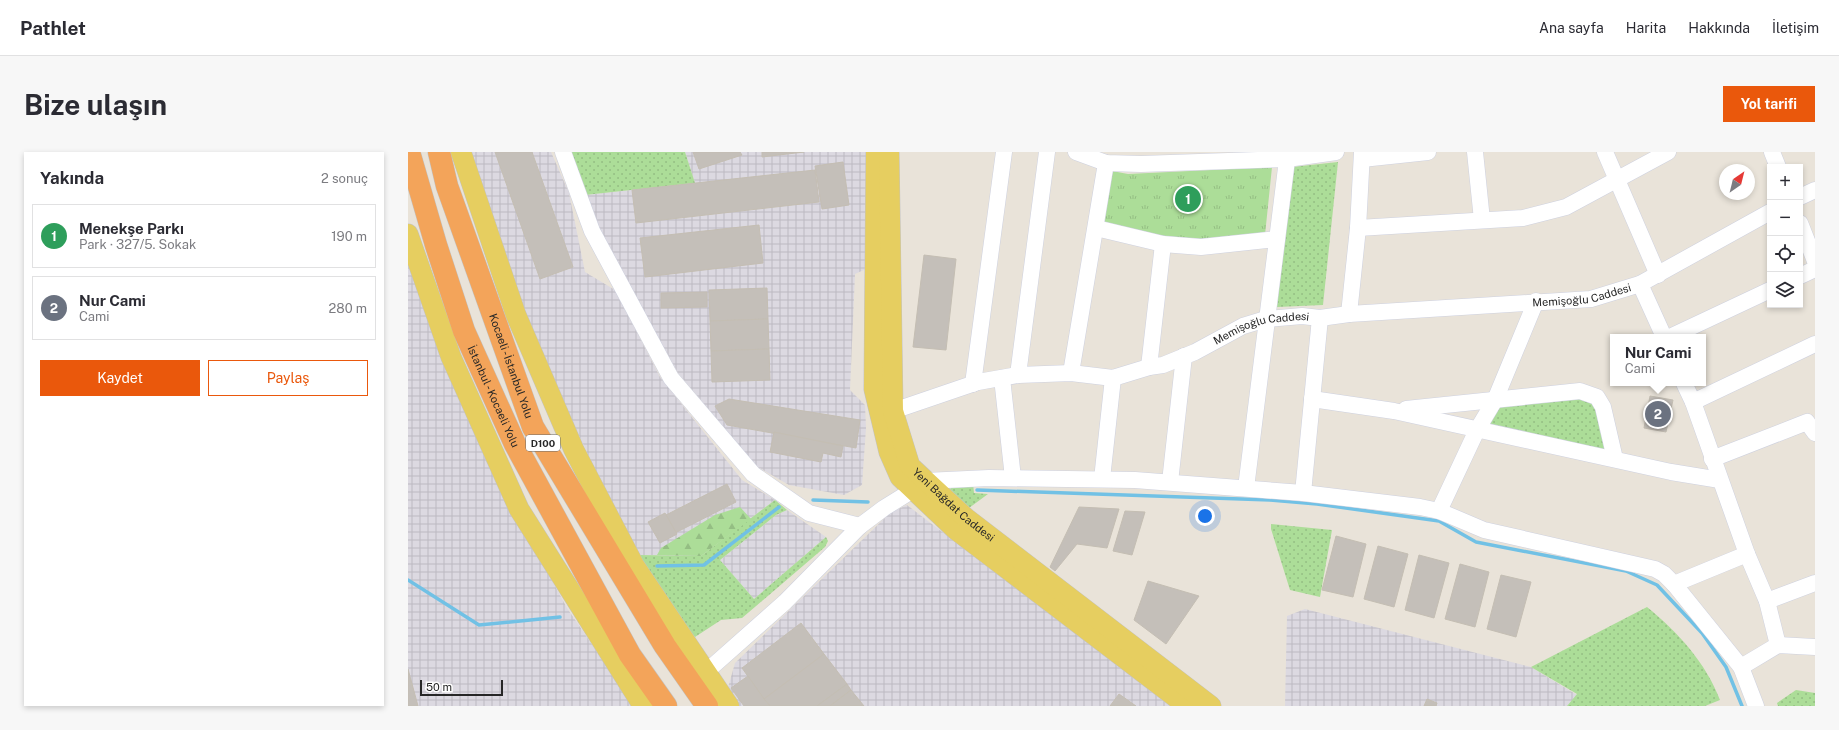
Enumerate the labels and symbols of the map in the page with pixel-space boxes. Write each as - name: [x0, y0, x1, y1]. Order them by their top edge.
- north arrow: [1719, 164, 1755, 200]
- pin: 1: [1175, 184, 1201, 214]
- street label: Memişoğlu Caddesi: [1532, 281, 1632, 309]
- street label: Memişoğlu Caddesi: [1211, 310, 1310, 347]
- street label: Kocaeli - İstanbul Yolu: [487, 312, 535, 420]
- street label: İstanbul - Kocaeli Yolu: [465, 343, 522, 449]
- pin: 2: [1645, 399, 1671, 429]
- road number: D100: [526, 435, 560, 451]
- street label: Yeni Bağdat Caddesi: [910, 466, 997, 544]
- your location: [1195, 506, 1215, 526]
- scale bar: [420, 678, 503, 697]

